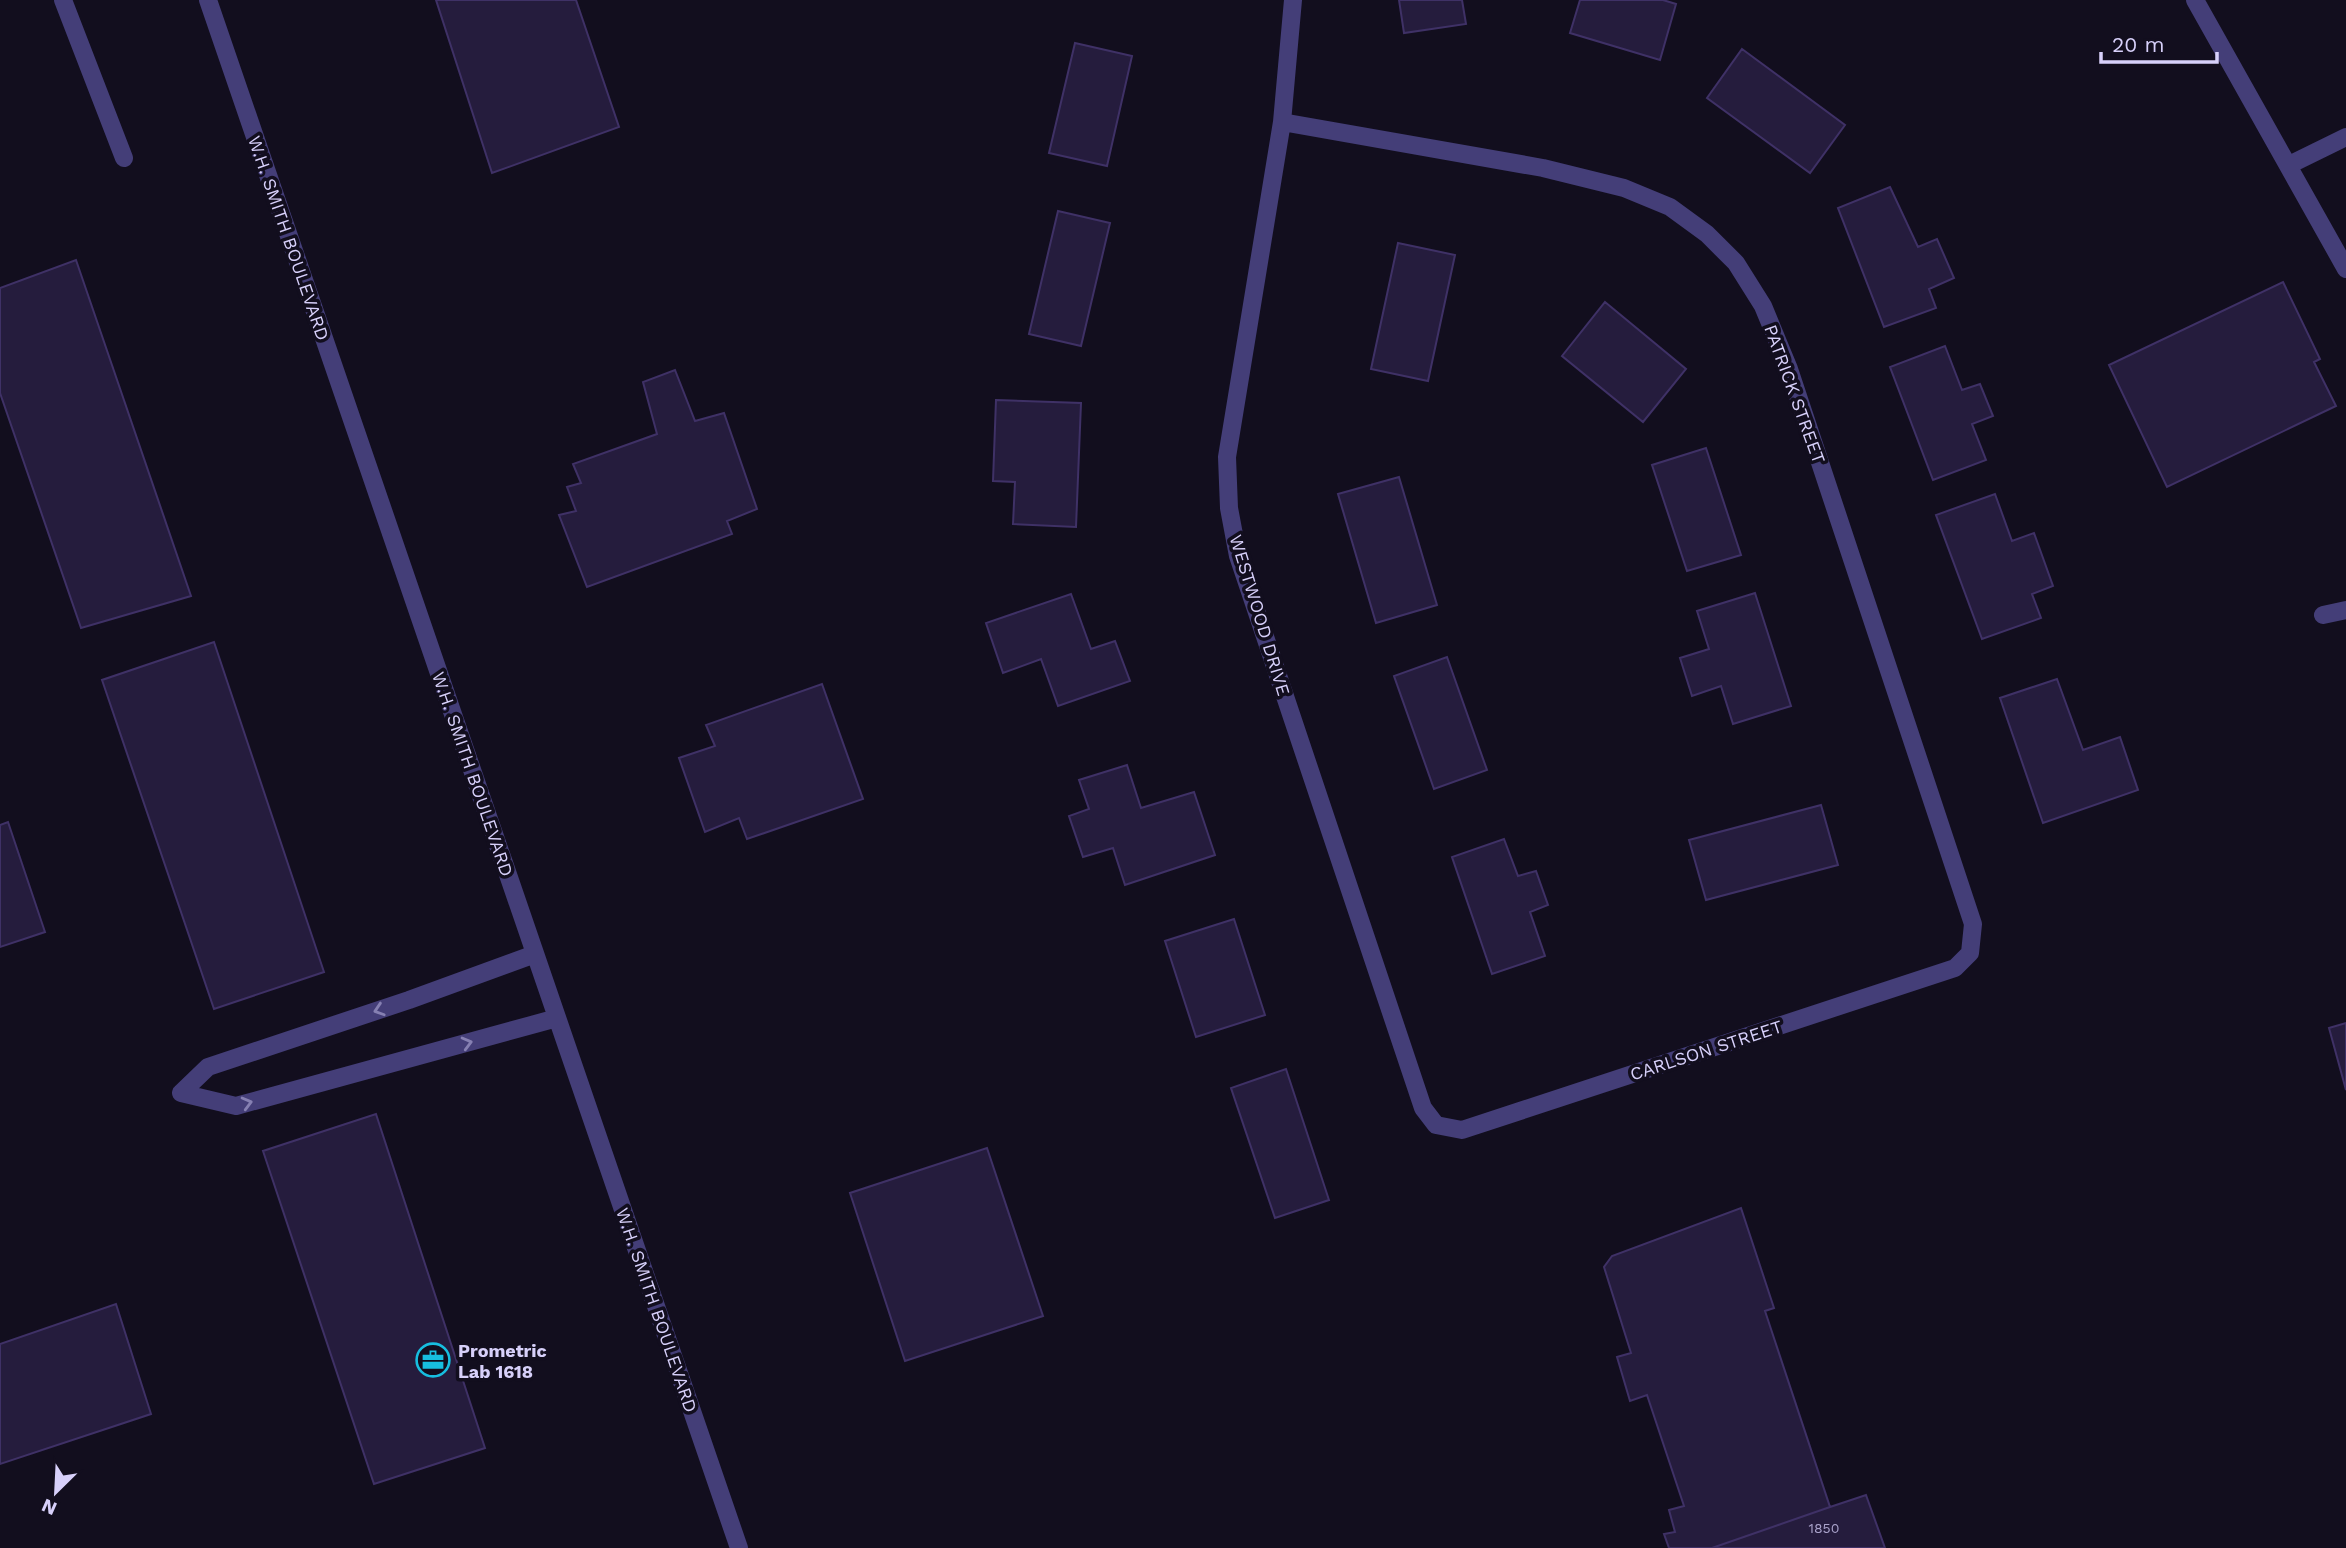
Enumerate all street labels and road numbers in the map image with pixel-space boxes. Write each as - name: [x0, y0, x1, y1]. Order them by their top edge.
- street label: W.H. SMITH BOULEVARD: [244, 133, 334, 343]
- street label: PATRICK STREET: [1760, 322, 1830, 466]
- street label: WESTWOOD DRIVE: [1226, 532, 1294, 698]
- street label: W.H. SMITH BOULEVARD: [428, 669, 518, 879]
- street label: CARLSON STREET: [1627, 1015, 1785, 1085]
- street label: W.H. SMITH BOULEVARD: [612, 1205, 702, 1415]

